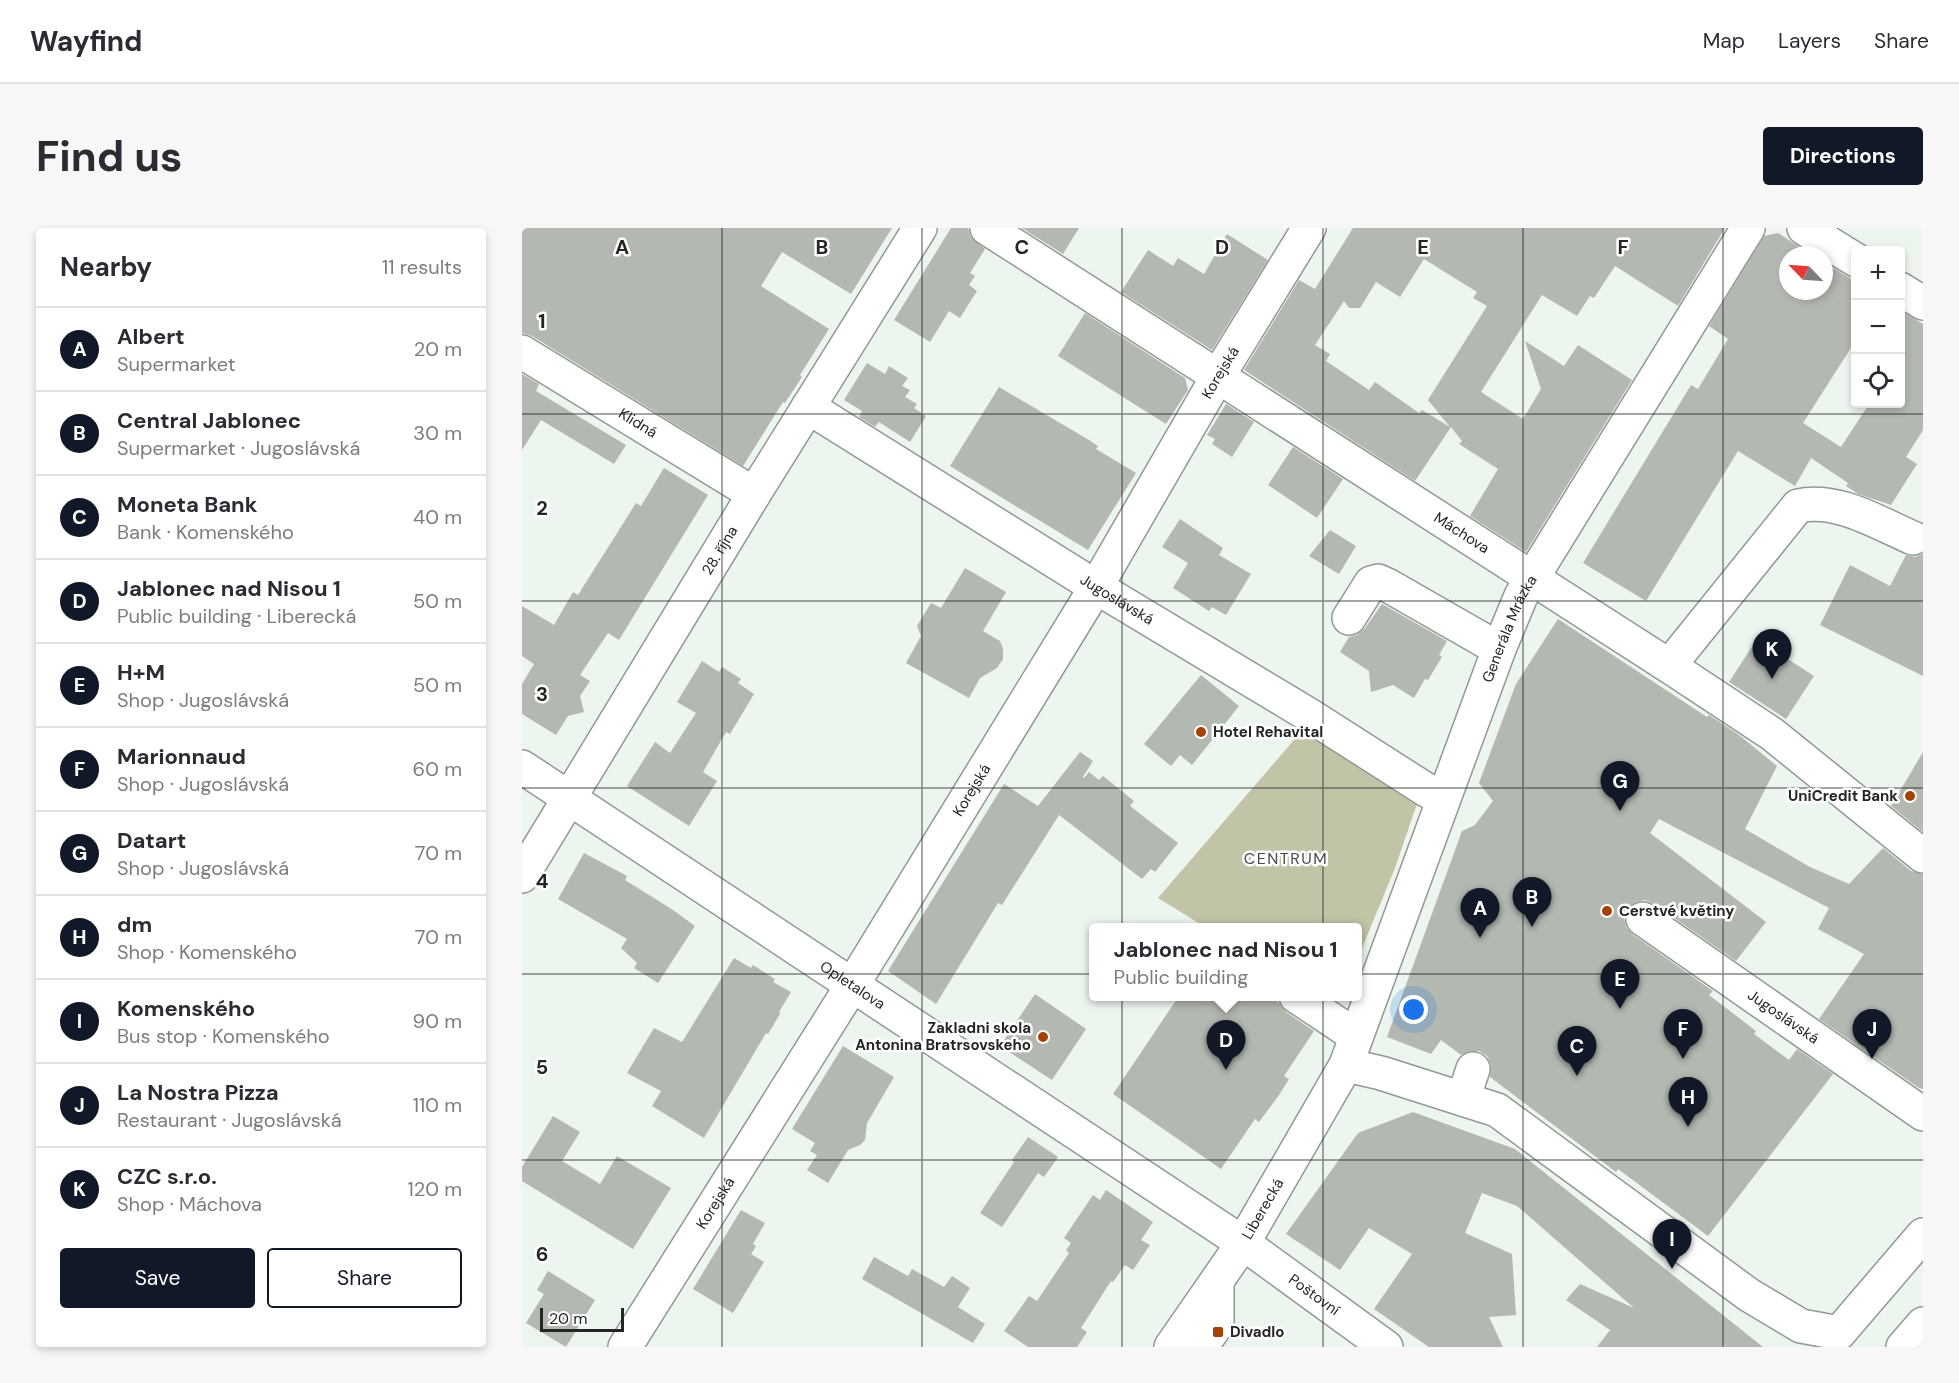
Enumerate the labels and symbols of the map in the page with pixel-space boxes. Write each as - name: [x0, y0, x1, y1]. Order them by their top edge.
- text: A: [615, 234, 629, 260]
- text: B: [816, 234, 828, 260]
- text: C: [1015, 234, 1029, 260]
- text: D: [1215, 234, 1229, 260]
- text: E: [1417, 234, 1429, 260]
- text: F: [1617, 234, 1629, 260]
- north arrow: [1779, 246, 1833, 300]
- text: 1: [538, 308, 546, 334]
- street label: Korejská: [1197, 343, 1244, 402]
- street label: Klidná: [615, 404, 661, 442]
- text: 2: [536, 495, 548, 521]
- street label: Máchova: [1430, 508, 1493, 558]
- street label: 28. října: [697, 522, 742, 579]
- street label: Jugoslávská: [1076, 570, 1157, 629]
- street label: Generála Mrázka: [1478, 571, 1542, 685]
- pin: K: [1752, 630, 1792, 679]
- text: 3: [536, 681, 548, 707]
- place label: Hotel Rehavital: [1213, 722, 1323, 742]
- marker: Hotel Rehavital: [1194, 725, 1208, 739]
- street label: Korejská: [948, 760, 995, 820]
- pin: G: [1600, 762, 1640, 811]
- place label: UniCredit Bank: [1788, 786, 1898, 806]
- marker: UniCredit Bank: [1903, 789, 1917, 803]
- district label: CENTRUM: [1244, 848, 1328, 869]
- text: 4: [536, 868, 549, 894]
- pin: B: [1512, 878, 1552, 927]
- pin: A: [1460, 888, 1500, 938]
- place label: Сerstvé květiny: [1619, 901, 1734, 921]
- marker: Сerstvé květiny: [1600, 904, 1614, 918]
- street label: Opletalova: [816, 956, 889, 1014]
- pin: E: [1600, 960, 1640, 1009]
- street label: Jugoslávská: [1744, 985, 1823, 1049]
- your location: [1399, 995, 1428, 1024]
- pin: F: [1664, 1010, 1702, 1059]
- pin: J: [1852, 1010, 1892, 1059]
- place label: Zakladni skola Antonina Bratrsovskeho: [855, 1018, 1031, 1055]
- pin: D: [1206, 1020, 1246, 1070]
- pin: C: [1558, 1026, 1596, 1076]
- marker: Zakladni skola Antonina Bratrsovskeho: [1036, 1030, 1050, 1044]
- text: 5: [536, 1054, 548, 1080]
- pin: H: [1668, 1078, 1708, 1127]
- street label: Korejská: [692, 1173, 739, 1233]
- street label: Liberecká: [1237, 1175, 1288, 1243]
- pin: I: [1652, 1220, 1692, 1269]
- text: 6: [536, 1241, 548, 1267]
- street label: Poštovní: [1285, 1270, 1344, 1320]
- scale bar: [540, 1305, 624, 1332]
- place label: Divadlo: [1230, 1322, 1285, 1342]
- marker: Divadlo: [1211, 1325, 1225, 1339]

